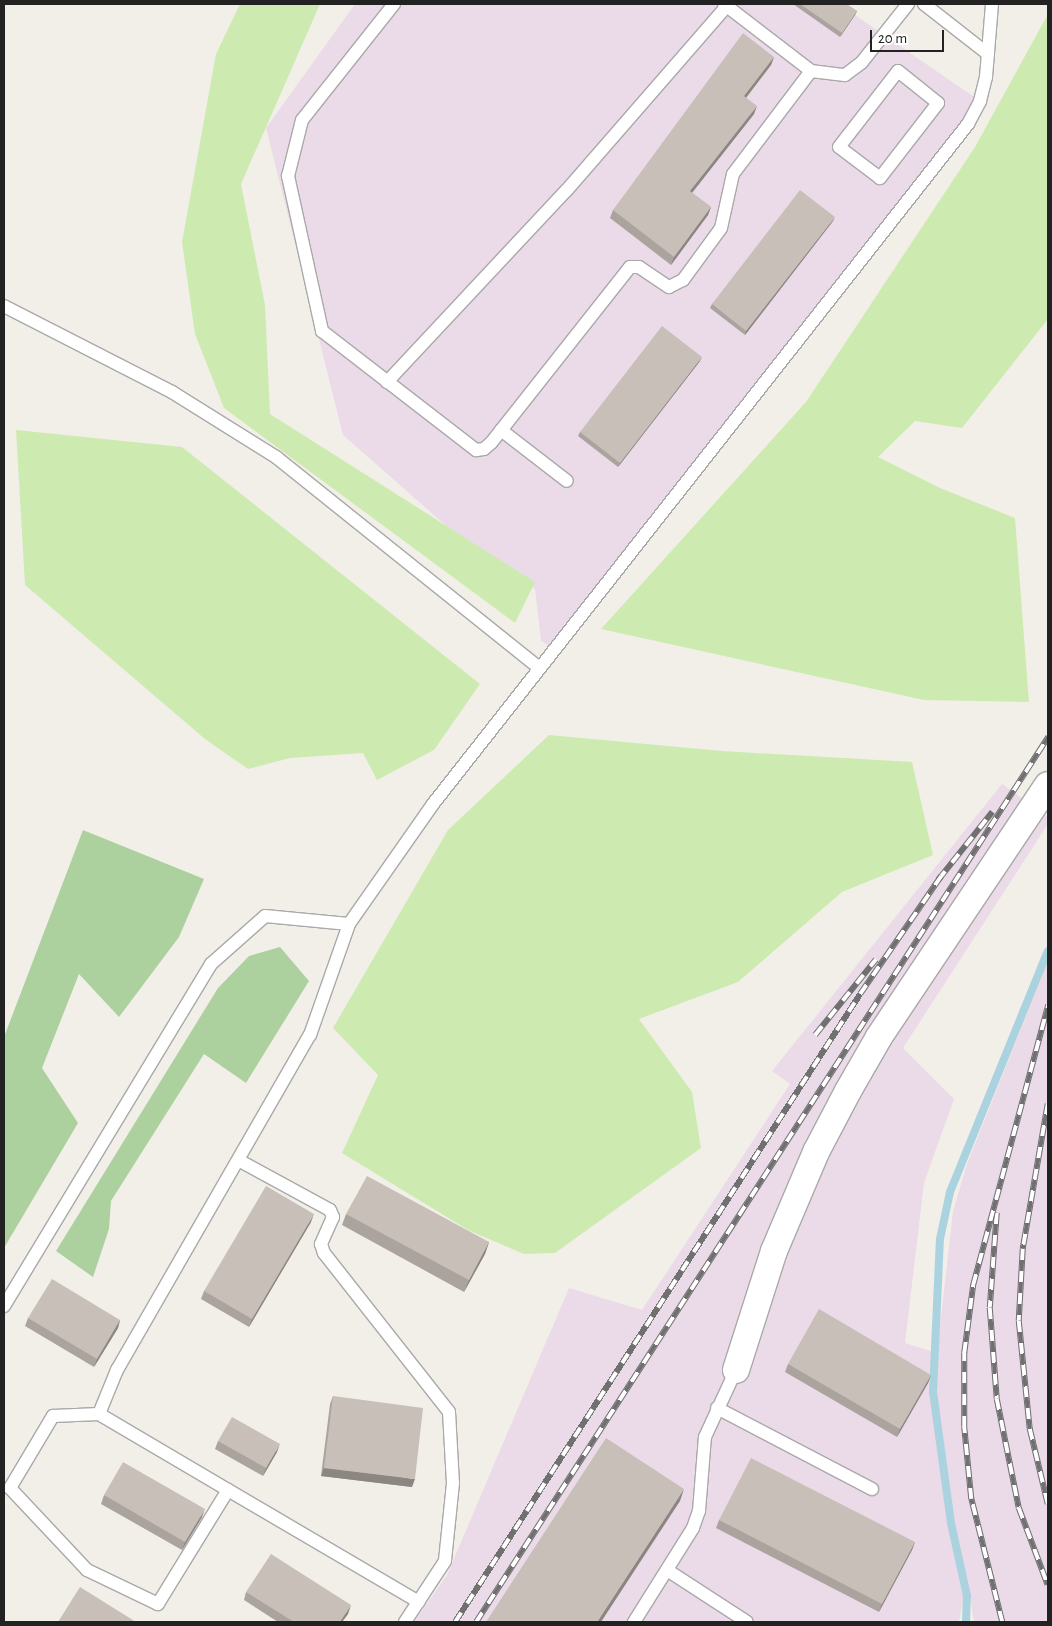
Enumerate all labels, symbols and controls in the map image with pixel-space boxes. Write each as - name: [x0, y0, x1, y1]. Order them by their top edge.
- scale bar: [872, 20, 946, 52]
- text: 20 m: [878, 31, 907, 46]

